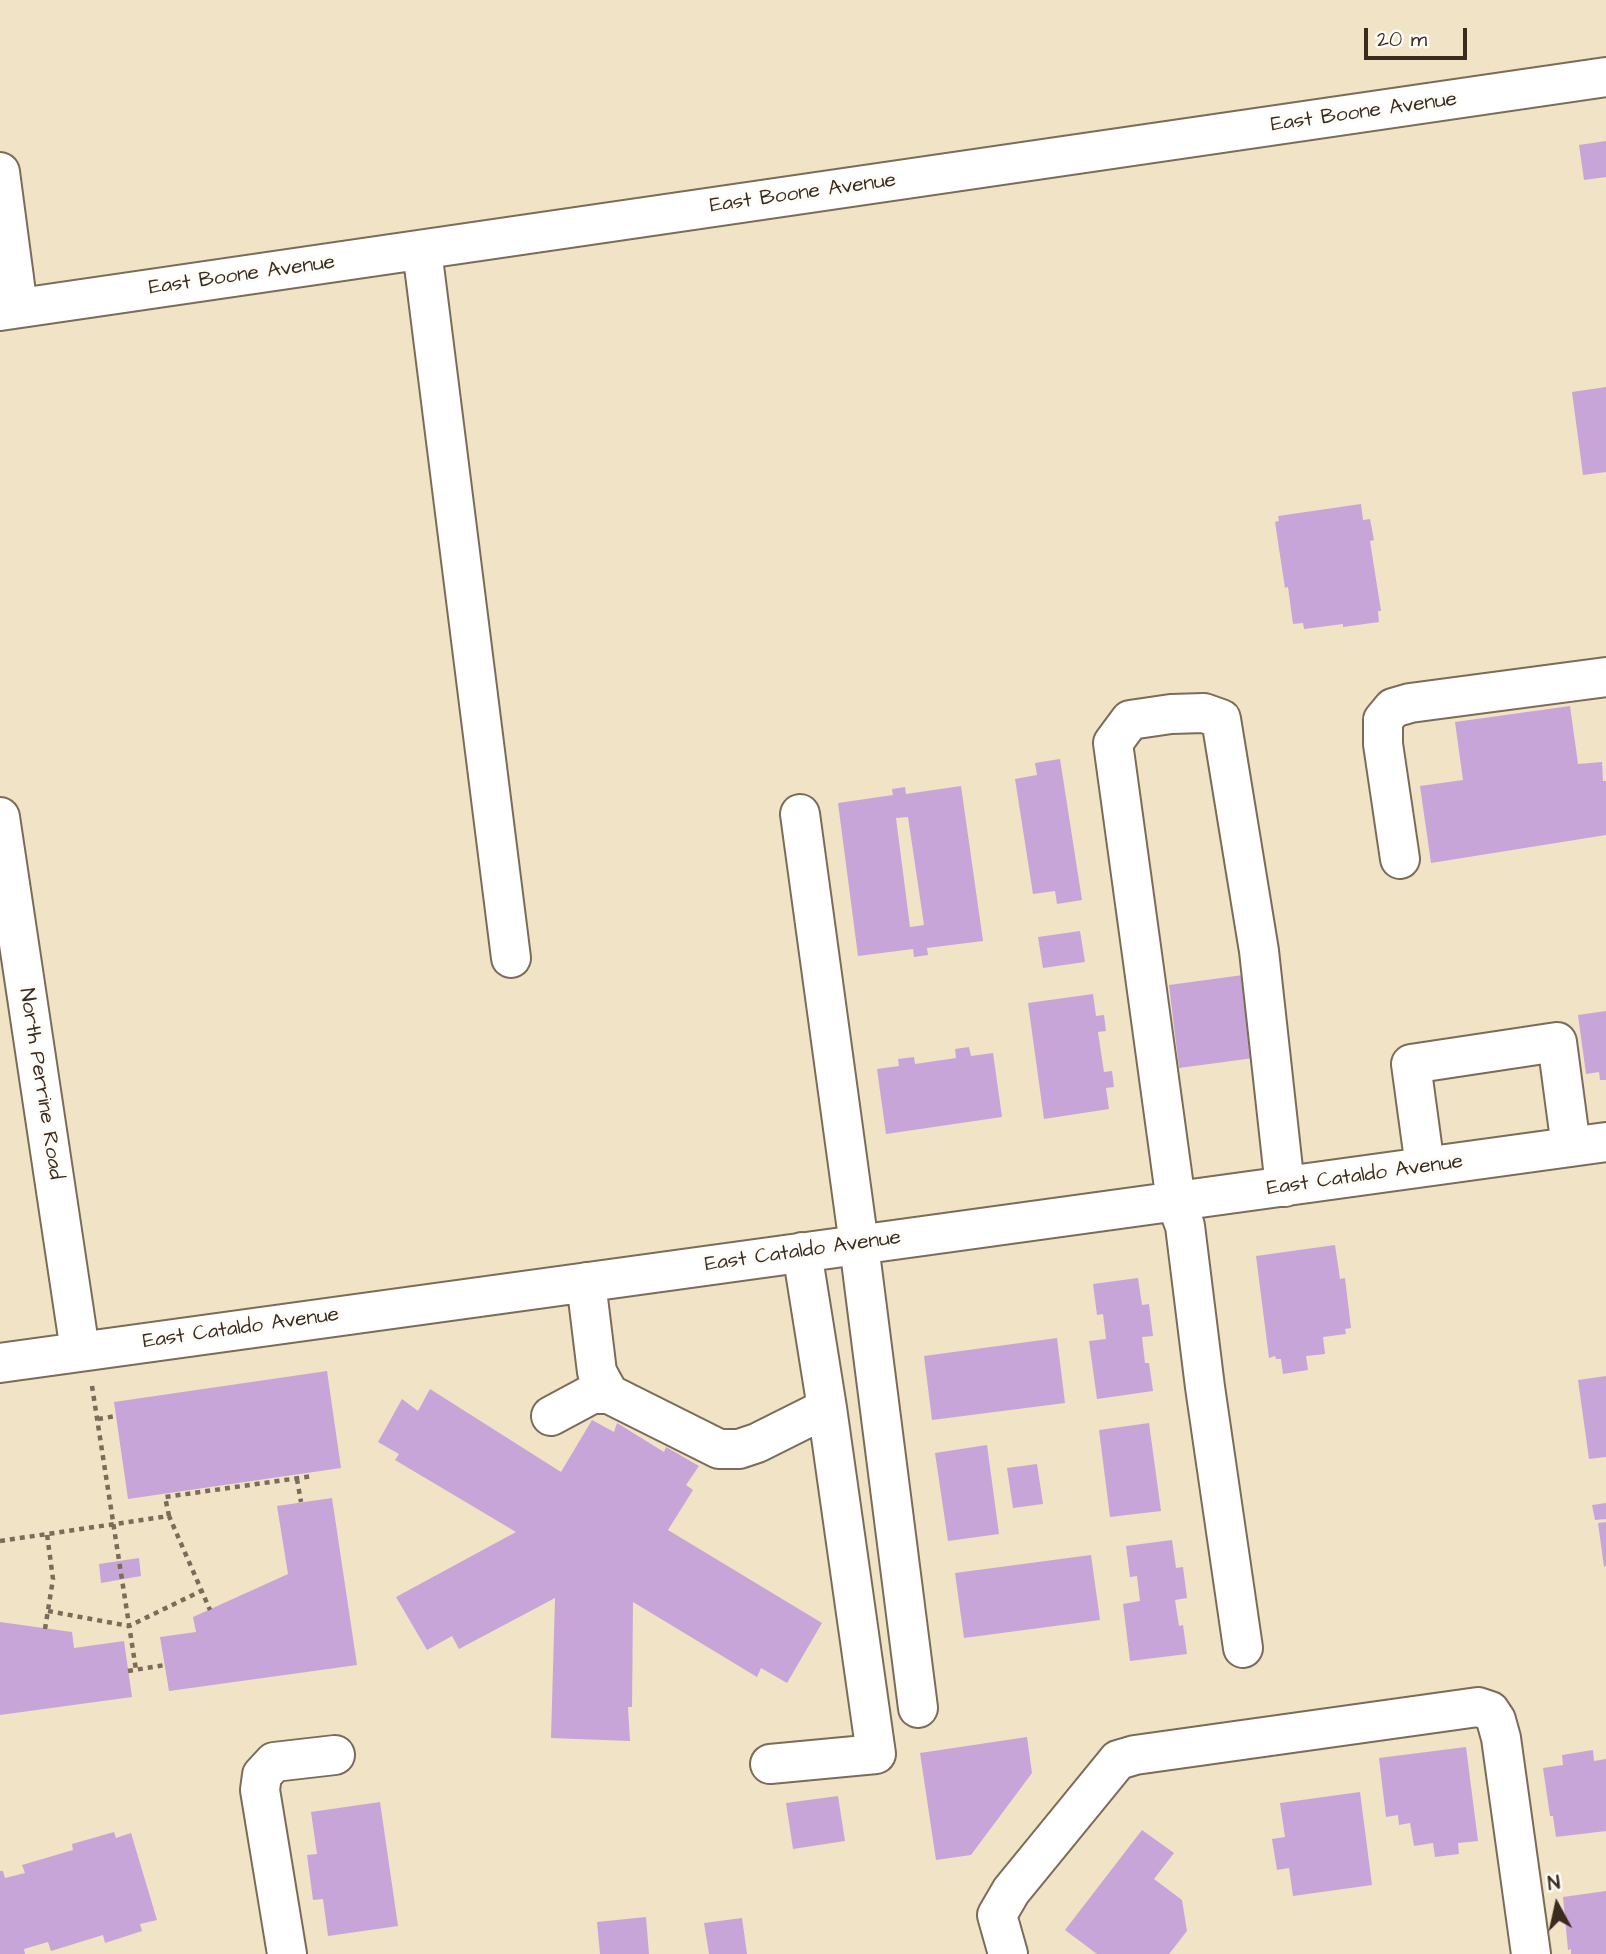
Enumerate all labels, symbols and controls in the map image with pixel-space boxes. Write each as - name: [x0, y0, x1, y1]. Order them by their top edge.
- scale bar: [1368, 14, 1471, 58]
- text: 20 m: [1377, 25, 1427, 54]
- street label: East Boone Avenue: [1269, 87, 1459, 139]
- street label: East Boone Avenue: [708, 168, 898, 220]
- street label: East Boone Avenue: [147, 250, 337, 302]
- street label: North Perrine Road: [12, 986, 68, 1182]
- street label: East Cataldo Avenue: [1265, 1150, 1465, 1202]
- street label: East Cataldo Avenue: [703, 1226, 903, 1278]
- street label: East Cataldo Avenue: [141, 1303, 341, 1355]
- north arrow: [1522, 1870, 1592, 1940]
- text: N: [1546, 1870, 1562, 1898]

